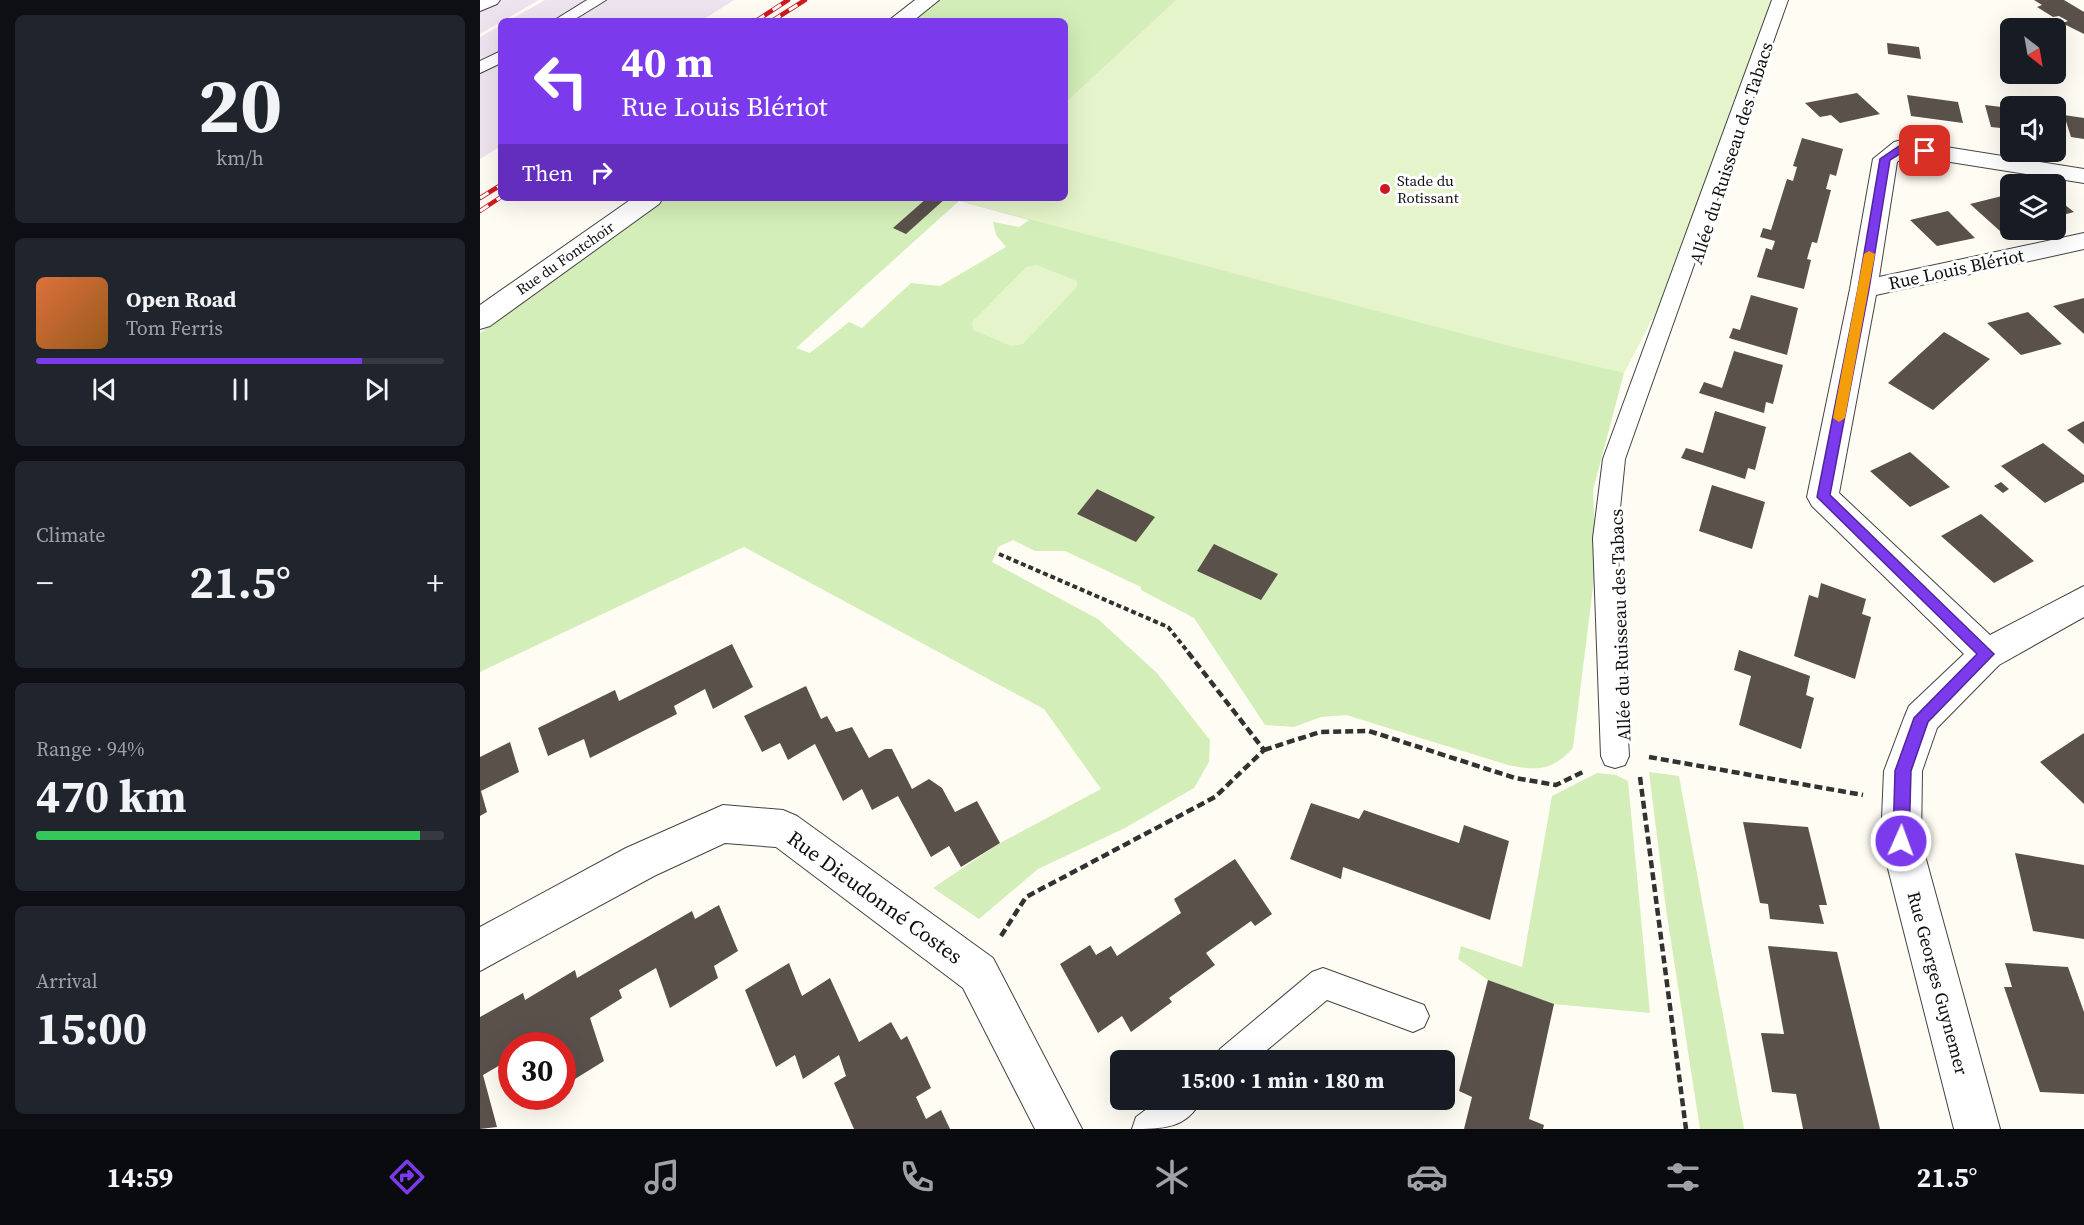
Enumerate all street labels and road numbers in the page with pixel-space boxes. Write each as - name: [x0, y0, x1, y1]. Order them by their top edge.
- street label: Allée du Ruisseau des Tabacs: [1683, 39, 1779, 267]
- street label: Rue du Fontchoir: [512, 216, 619, 300]
- street label: Rue Louis Blériot: [1886, 242, 2026, 296]
- street label: Allée du Ruisseau des Tabacs: [1603, 508, 1637, 742]
- street label: Rue Dieudonné Costes: [782, 824, 968, 970]
- street label: Rue Georges Guynemer: [1901, 888, 1975, 1078]

